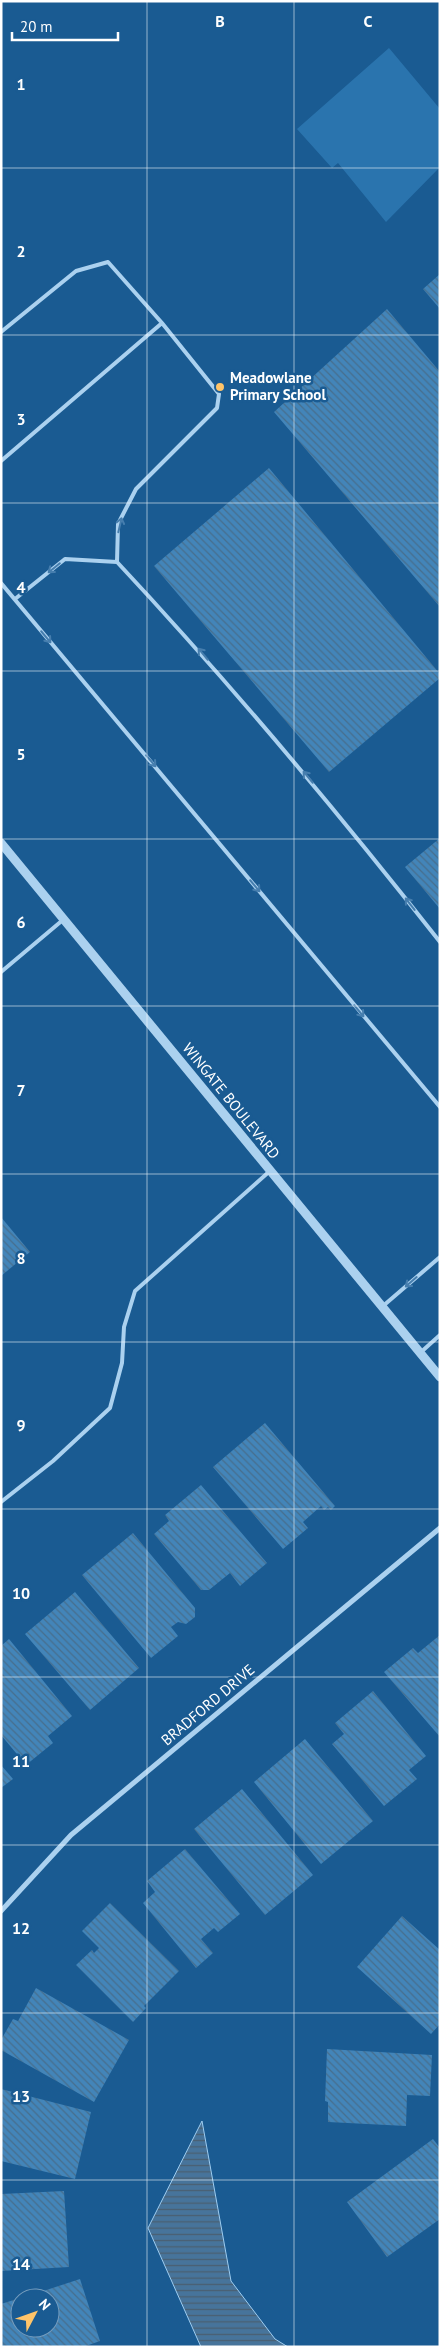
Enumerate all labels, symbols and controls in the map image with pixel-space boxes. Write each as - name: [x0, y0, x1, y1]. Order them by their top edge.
- scale bar: [12, 10, 119, 42]
- text: B: [215, 11, 225, 31]
- text: C: [364, 11, 373, 31]
- text: 20 m: [20, 17, 53, 36]
- text: 1: [16, 74, 26, 94]
- text: 2: [16, 241, 26, 261]
- place label: Meadowlane Primary School: [230, 368, 326, 404]
- marker: Meadowlane Primary School: [214, 381, 226, 393]
- text: 3: [16, 409, 26, 429]
- one-way arrow: [115, 517, 125, 533]
- one-way arrow: [48, 562, 61, 573]
- text: 4: [16, 577, 26, 597]
- one-way arrow: [41, 630, 52, 643]
- one-way arrow: [197, 647, 208, 660]
- text: 5: [16, 744, 26, 764]
- one-way arrow: [145, 755, 156, 768]
- one-way arrow: [302, 771, 313, 784]
- one-way arrow: [249, 879, 260, 892]
- one-way arrow: [404, 898, 415, 911]
- text: 6: [16, 912, 26, 932]
- one-way arrow: [353, 1004, 365, 1017]
- street label: WINGATE BOULEVARD: [179, 1039, 284, 1163]
- text: 7: [16, 1080, 26, 1100]
- text: 8: [16, 1248, 26, 1268]
- one-way arrow: [405, 1276, 418, 1287]
- text: 9: [16, 1415, 26, 1435]
- text: 10: [12, 1583, 30, 1603]
- street label: BRADFORD DRIVE: [157, 1660, 258, 1749]
- text: 11: [12, 1751, 30, 1771]
- text: 12: [12, 1918, 30, 1938]
- text: 13: [12, 2086, 30, 2106]
- text: 14: [12, 2254, 30, 2274]
- north arrow: [10, 2288, 60, 2338]
- text: N: [35, 2295, 55, 2314]

